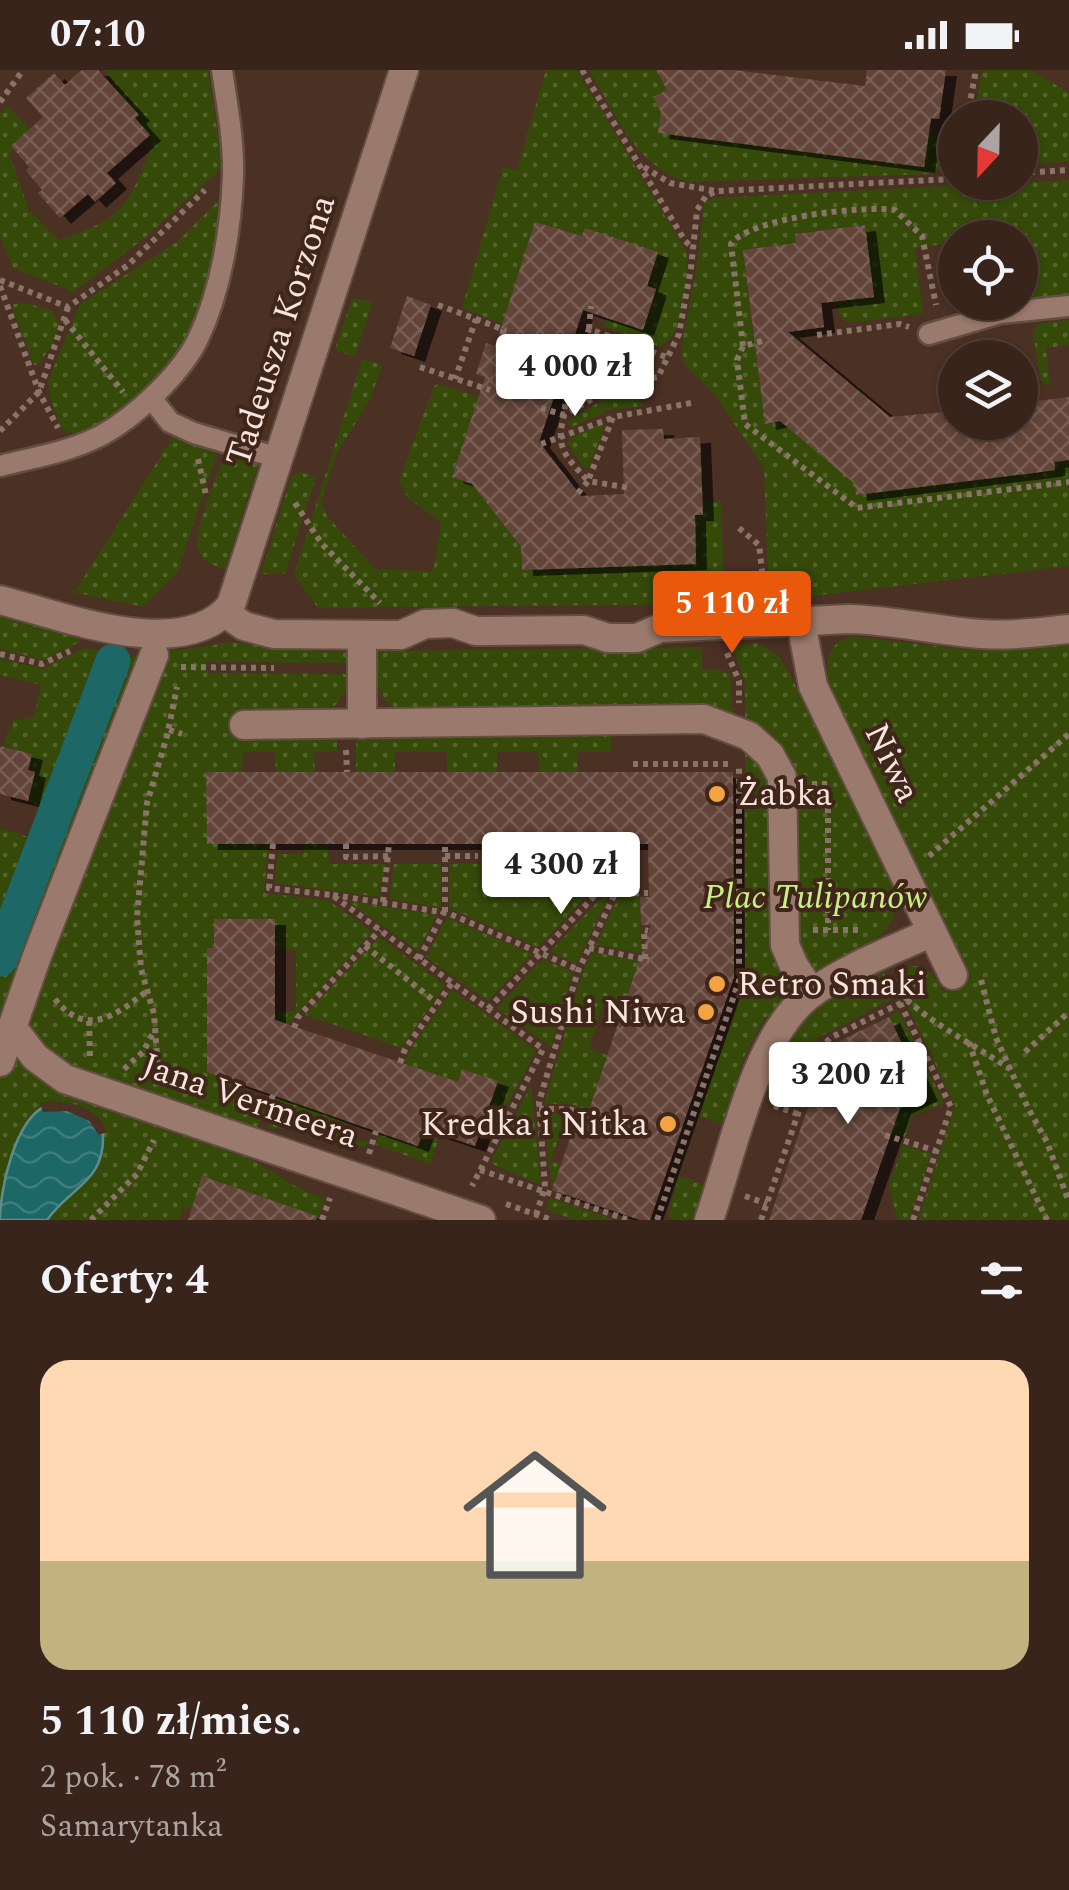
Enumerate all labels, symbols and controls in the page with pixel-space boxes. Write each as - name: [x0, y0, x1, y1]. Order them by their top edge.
- text: 07:10: [50, 6, 145, 64]
- north arrow: [938, 100, 1038, 200]
- map controls: [938, 100, 1038, 440]
- street label: Tadeusza Korzona: [212, 188, 350, 474]
- button: locate: [938, 220, 1038, 320]
- pin: 4 000 zł: [472, 334, 678, 419]
- button: layers: [938, 340, 1038, 440]
- text: 4 000 zł: [518, 342, 632, 391]
- pin: 5 110 zł: [629, 571, 835, 656]
- text: 5 110 zł: [675, 579, 789, 628]
- street label: Niwa: [850, 714, 934, 812]
- place label: Żabka: [737, 768, 832, 821]
- marker: Żabka: [706, 783, 728, 805]
- pin: 4 300 zł: [458, 832, 664, 917]
- text: 4 300 zł: [504, 840, 618, 889]
- park label: Plac Tulipanów: [703, 871, 927, 924]
- place label: Retro Smaki: [737, 958, 927, 1011]
- marker: Retro Smaki: [706, 973, 728, 995]
- place label: Sushi Niwa: [510, 986, 686, 1039]
- marker: Sushi Niwa: [695, 1001, 717, 1023]
- street label: Jana Vermeera: [134, 1039, 366, 1163]
- pin: 3 200 zł: [745, 1042, 951, 1127]
- text: 3 200 zł: [791, 1050, 905, 1099]
- place label: Kredka i Nitka: [420, 1098, 648, 1151]
- marker: Kredka i Nitka: [657, 1113, 679, 1135]
- text: Oferty: 4: [40, 1249, 209, 1312]
- icon: filters: [974, 1253, 1029, 1308]
- icon: home: [445, 1425, 625, 1605]
- text: 5 110 zł/mies.: [40, 1690, 302, 1753]
- text: 2 pok. · 78 m²: [40, 1753, 226, 1802]
- text: Samarytanka: [40, 1802, 223, 1851]

